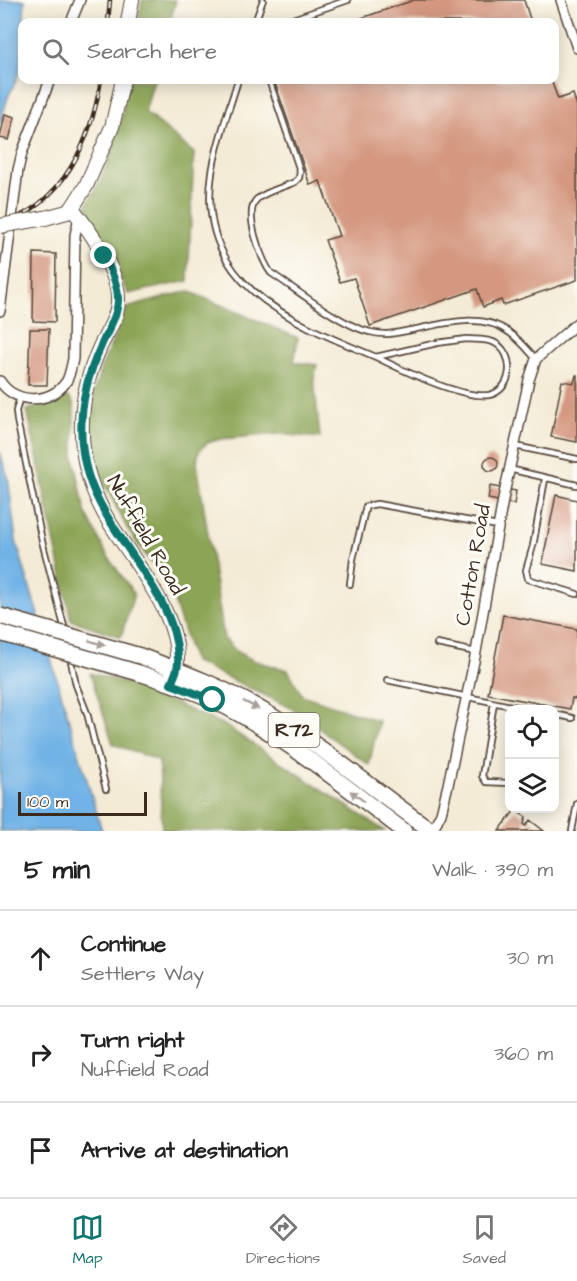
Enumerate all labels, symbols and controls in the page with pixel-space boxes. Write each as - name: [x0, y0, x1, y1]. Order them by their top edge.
- search box: [18, 18, 559, 84]
- icon: search: [39, 35, 72, 68]
- text: Search here: [87, 36, 217, 67]
- route end: [90, 242, 116, 268]
- street label: Nuffield Road: [100, 470, 192, 600]
- street label: Cotton Road: [448, 502, 498, 628]
- one-way arrow: [88, 639, 106, 648]
- route start: [199, 686, 225, 712]
- one-way arrow: [242, 699, 260, 709]
- map controls: [505, 705, 559, 813]
- button: locate: [505, 705, 559, 759]
- road number: R72: [268, 713, 320, 747]
- button: layers: [505, 759, 559, 813]
- scale bar: [18, 789, 147, 816]
- one-way arrow: [349, 790, 365, 802]
- text: 100 m: [27, 791, 68, 813]
- text: 5 min: [24, 852, 90, 888]
- text: Walk · 390 m: [432, 856, 553, 884]
- text: Continue: [81, 929, 166, 960]
- icon: ahead: [24, 942, 57, 975]
- text: 30 m: [507, 944, 553, 972]
- text: Settlers Way: [81, 960, 204, 988]
- text: Turn right: [81, 1025, 184, 1056]
- icon: right: [24, 1038, 57, 1071]
- text: 360 m: [494, 1040, 553, 1068]
- text: Nuffield Road: [81, 1056, 209, 1084]
- icon: arrive: [24, 1134, 57, 1167]
- text: Arrive at destination: [81, 1135, 288, 1166]
- tab: Map: [71, 1211, 104, 1269]
- tab: Directions: [246, 1211, 320, 1269]
- tab: Saved: [462, 1211, 506, 1269]

